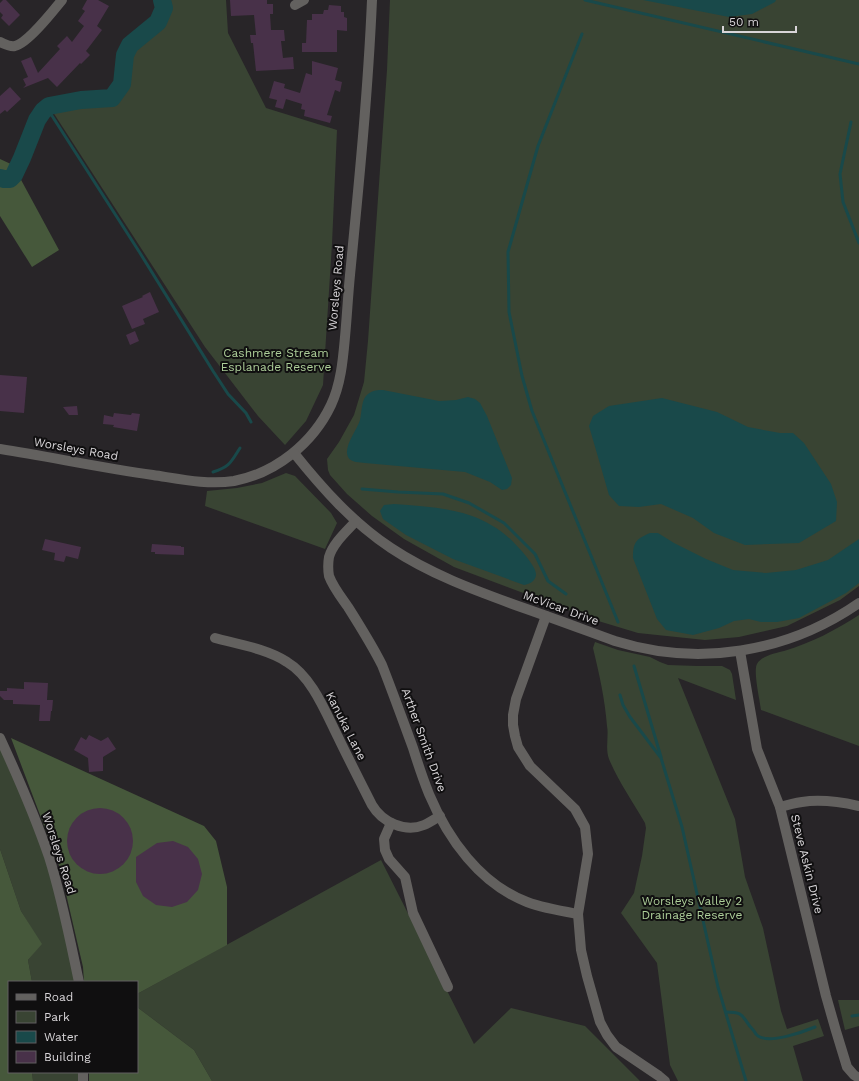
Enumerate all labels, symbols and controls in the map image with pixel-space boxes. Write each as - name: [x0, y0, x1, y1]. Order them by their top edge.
- scale bar: [723, 8, 796, 34]
- text: 50 m: [729, 15, 759, 29]
- street label: Worsleys Road: [325, 245, 347, 331]
- park label: Cashmere Stream Esplanade Reserve: [221, 346, 331, 374]
- street label: Worsleys Road: [33, 435, 119, 463]
- street label: McVicar Drive: [521, 588, 601, 628]
- street label: Arther Smith Drive: [399, 686, 449, 794]
- street label: Kanuka Lane: [323, 689, 369, 763]
- street label: Worsleys Road: [39, 810, 79, 896]
- street label: Steve Askin Drive: [788, 813, 826, 915]
- park label: Worsleys Valley 2 Drainage Reserve: [642, 894, 743, 922]
- legend: [8, 981, 138, 1073]
- text: Road: [44, 990, 73, 1004]
- text: Park: [44, 1010, 70, 1024]
- text: Water: [44, 1030, 79, 1044]
- text: Building: [44, 1050, 91, 1064]

